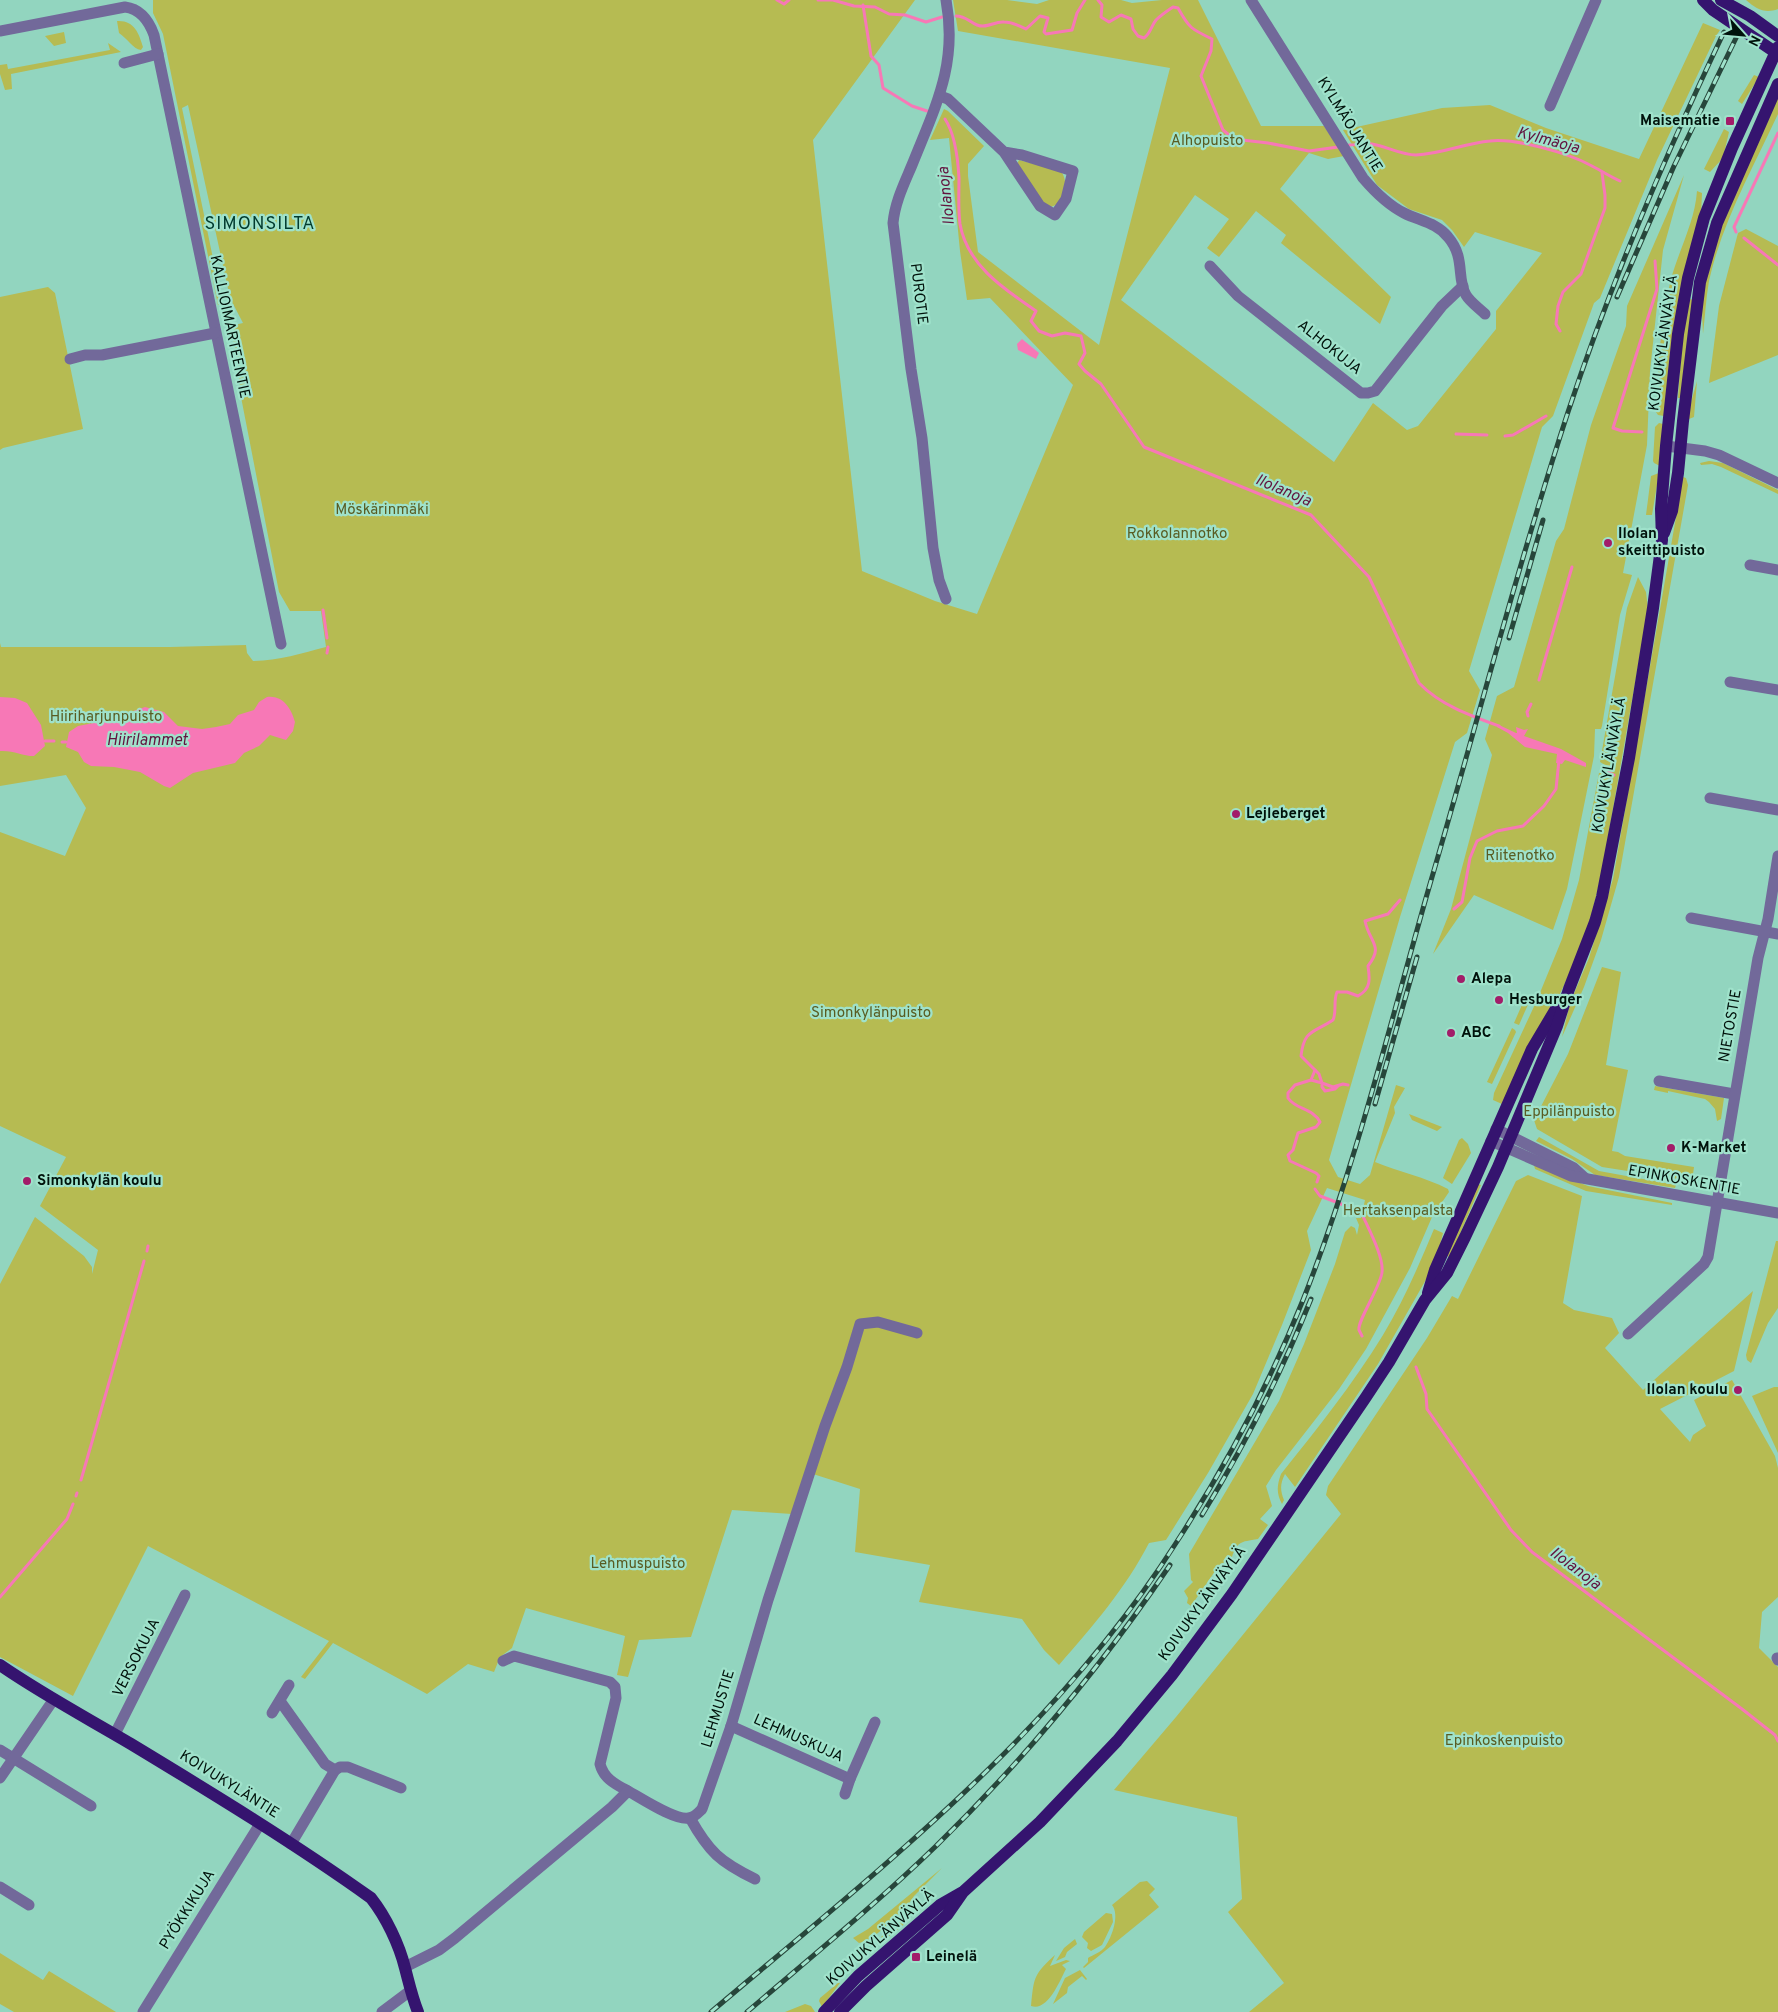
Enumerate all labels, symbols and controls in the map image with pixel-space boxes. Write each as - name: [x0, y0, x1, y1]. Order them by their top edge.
- north arrow: [1718, 10, 1768, 60]
- text: N: [1743, 32, 1763, 49]
- street label: KYLMÄOJANTIE: [1312, 73, 1387, 176]
- place label: Maisematie: [1640, 112, 1720, 131]
- marker: Maisematie: [1724, 115, 1736, 127]
- water label: Kylmäoja: [1515, 123, 1582, 159]
- park label: Alhopuisto: [1171, 132, 1243, 151]
- water label: Ilolanoja: [934, 165, 960, 226]
- district label: SIMONSILTA: [204, 213, 316, 236]
- street label: KALLIOIMARTEENTIE: [205, 254, 253, 400]
- street label: PUROTIE: [905, 262, 931, 326]
- street label: KOIVUKYLÄNVÄYLÄ: [1644, 273, 1683, 412]
- street label: ALHOKUJA: [1293, 316, 1365, 380]
- water label: Ilolanoja: [1252, 470, 1315, 512]
- park label: Möskärinmäki: [335, 501, 429, 520]
- park label: Rokkolannotko: [1127, 525, 1227, 544]
- place label: Ilolan skeittipuisto: [1618, 525, 1705, 561]
- marker: Ilolan skeittipuisto: [1602, 537, 1614, 549]
- street label: KOIVUKYLÄNVÄYLÄ: [1588, 695, 1631, 834]
- park label: Hiiriharjunpuisto: [50, 708, 162, 727]
- water label: Hiirilammet: [107, 731, 189, 751]
- place label: Lejleberget: [1246, 805, 1326, 824]
- marker: Lejleberget: [1230, 808, 1242, 820]
- park label: Riitenotko: [1485, 847, 1555, 866]
- place label: Alepa: [1471, 970, 1512, 989]
- marker: Alepa: [1455, 973, 1467, 985]
- street label: NIETOSTIE: [1715, 988, 1747, 1064]
- place label: Hesburger: [1509, 991, 1583, 1010]
- marker: Hesburger: [1493, 994, 1505, 1006]
- park label: Simonkylänpuisto: [811, 1004, 931, 1023]
- place label: ABC: [1461, 1024, 1491, 1043]
- marker: ABC: [1445, 1027, 1457, 1039]
- park label: Eppilänpuisto: [1523, 1103, 1615, 1122]
- place label: K-Market: [1681, 1139, 1747, 1158]
- marker: K-Market: [1665, 1142, 1677, 1154]
- street label: EPINKOSKENTIE: [1626, 1162, 1742, 1200]
- place label: Simonkylän koulu: [37, 1172, 162, 1191]
- marker: Simonkylän koulu: [21, 1175, 33, 1187]
- park label: Hertaksenpalsta: [1343, 1202, 1453, 1221]
- place label: Ilolan koulu: [1647, 1381, 1728, 1400]
- marker: Ilolan koulu: [1732, 1384, 1744, 1396]
- street label: KOIVUKYLÄNVÄYLÄ: [1154, 1542, 1251, 1665]
- water label: Ilolanoja: [1546, 1543, 1605, 1595]
- park label: Lehmuspuisto: [591, 1555, 685, 1574]
- street label: VERSOKUJA: [109, 1616, 165, 1700]
- street label: LEHMUSTIE: [698, 1668, 740, 1750]
- street label: LEHMUSKUJA: [750, 1711, 846, 1767]
- park label: Epinkoskenpuisto: [1445, 1732, 1563, 1751]
- street label: KOIVUKYLÄNTIE: [176, 1746, 283, 1823]
- street label: PYÖKKIKUJA: [155, 1866, 220, 1953]
- street label: KOIVUKYLÄNVÄYLÄ: [822, 1885, 939, 1990]
- place label: Leinelä: [926, 1948, 977, 1967]
- marker: Leinelä: [910, 1951, 922, 1963]

